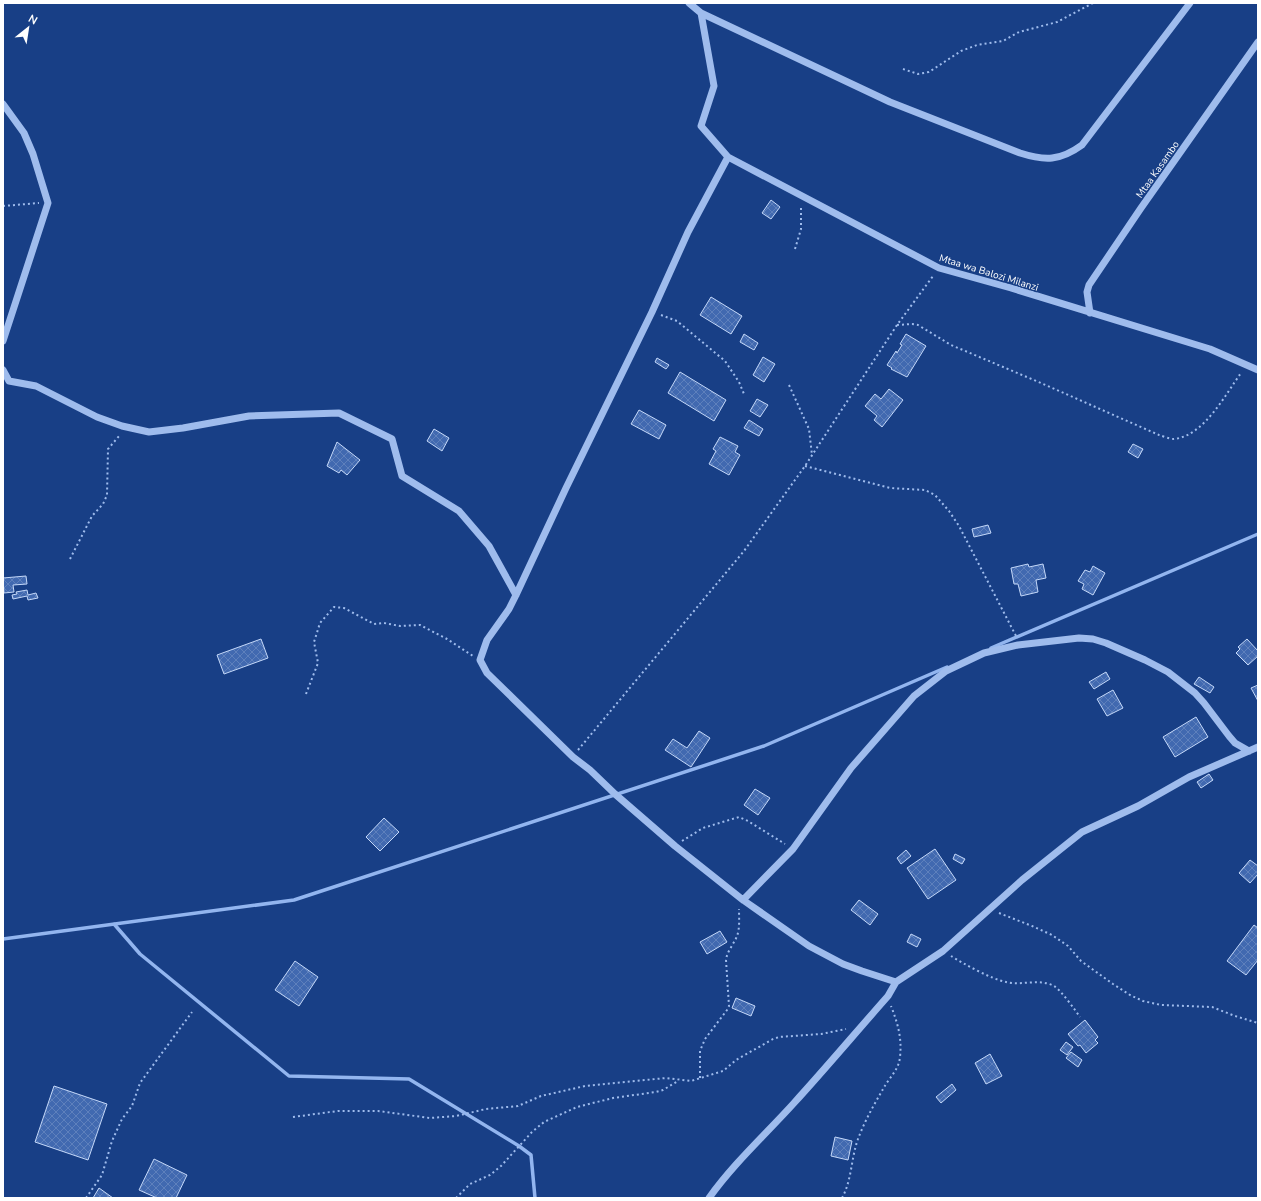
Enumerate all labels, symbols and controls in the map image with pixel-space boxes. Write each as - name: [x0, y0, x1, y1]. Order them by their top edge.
- north arrow: [8, 8, 48, 48]
- text: N: [25, 11, 40, 28]
- street label: Mtaa Kasambo: [1133, 138, 1183, 201]
- street label: Mtaa wa Balozi Milanzi: [937, 251, 1040, 295]

